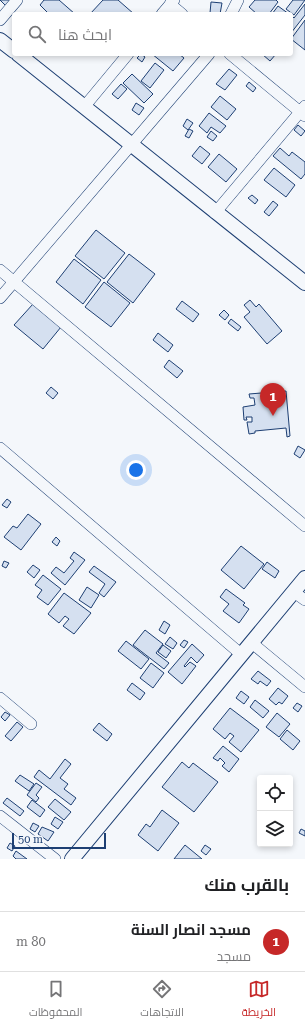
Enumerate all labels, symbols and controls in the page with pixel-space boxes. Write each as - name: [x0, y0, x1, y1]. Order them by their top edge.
- search box: [12, 12, 293, 56]
- icon: search: [26, 23, 48, 45]
- text: ابحث هنا: [58, 26, 112, 44]
- pin: 1: [260, 383, 286, 416]
- your location: [126, 460, 146, 480]
- map controls: [257, 775, 293, 847]
- button: locate: [257, 775, 293, 811]
- button: layers: [257, 811, 293, 847]
- scale bar: [12, 831, 106, 850]
- text: 50 m: [18, 833, 43, 846]
- text: بالقرب منك: [205, 875, 289, 895]
- text: مسجد انصار السنة: [131, 921, 251, 939]
- text: 80 m: [16, 934, 46, 949]
- text: 1: [272, 934, 280, 949]
- text: مسجد: [217, 949, 251, 964]
- tab: المحفوظات: [29, 978, 82, 1022]
- tab: الاتجاهات: [140, 978, 184, 1022]
- tab: الخريطة: [242, 978, 276, 1022]

